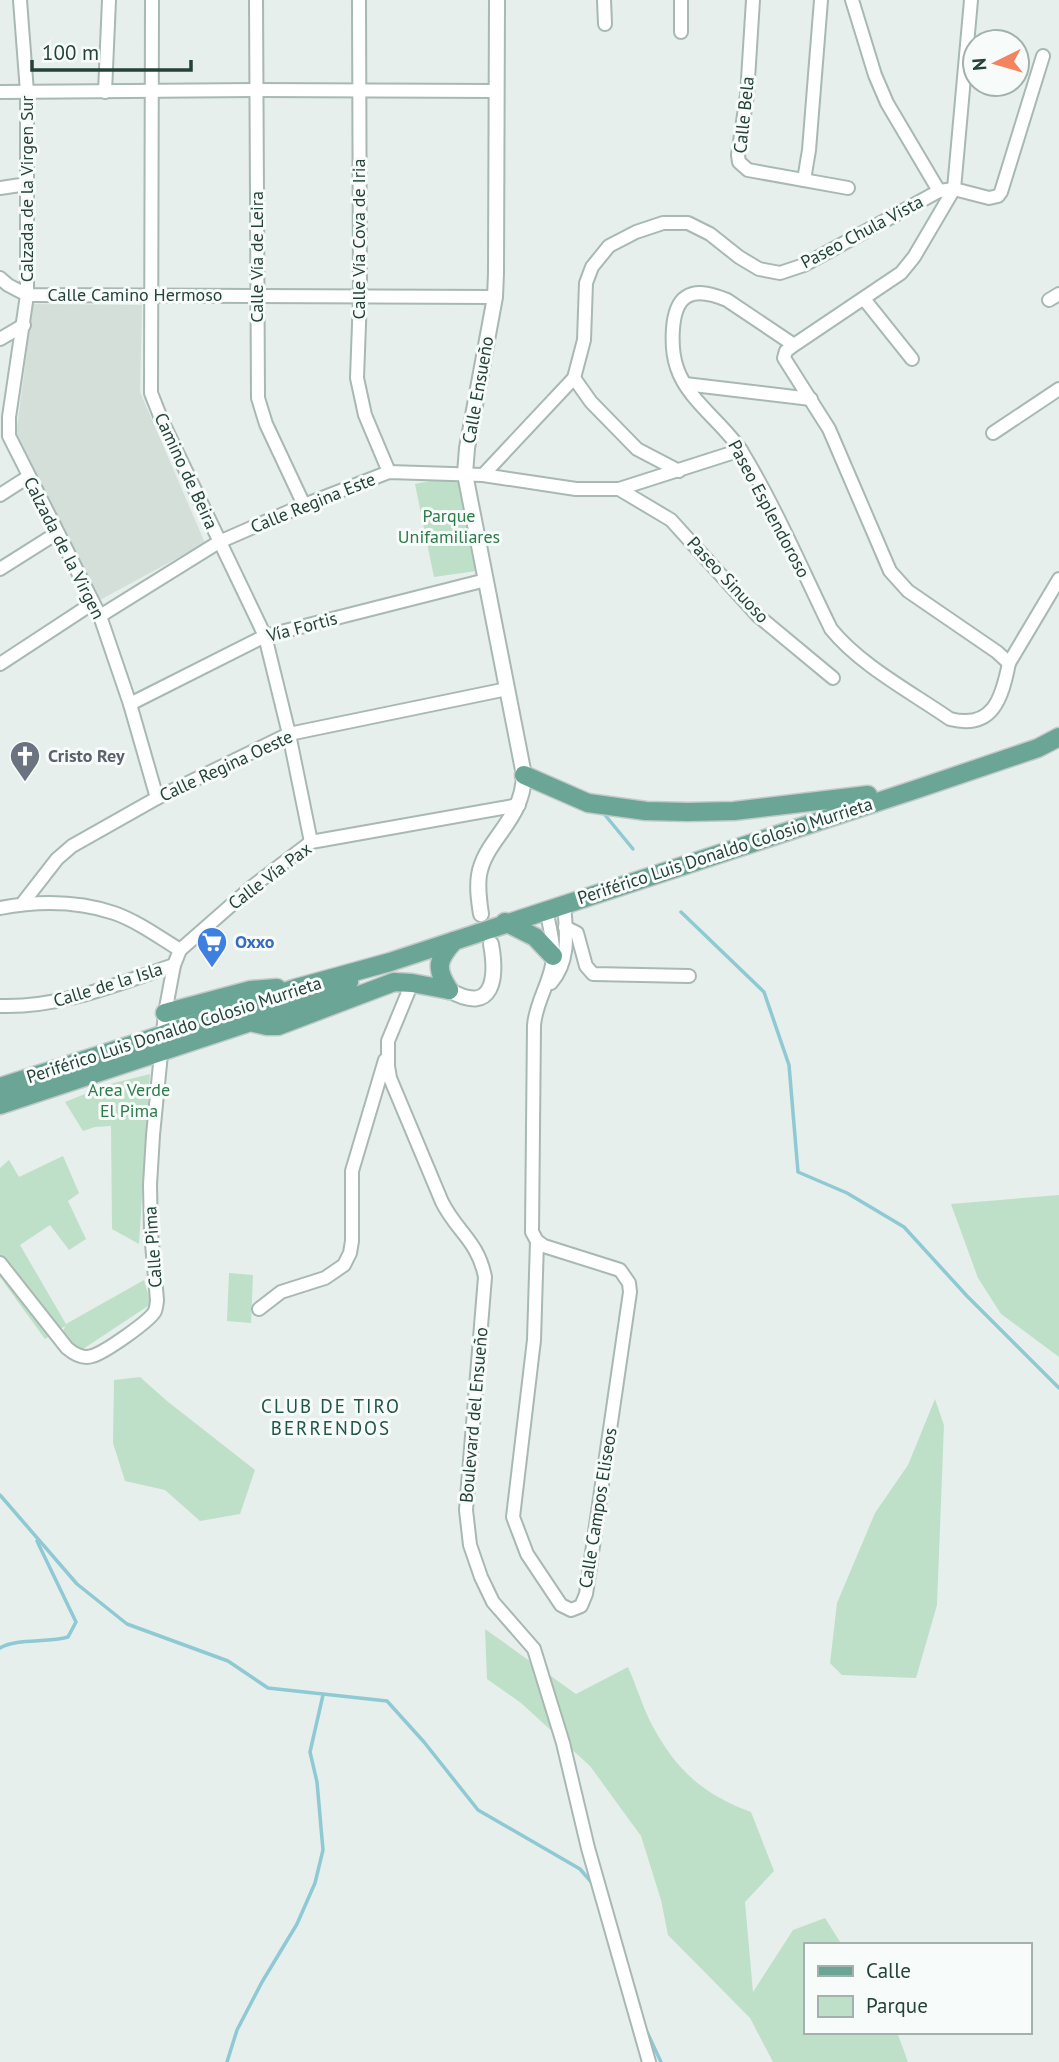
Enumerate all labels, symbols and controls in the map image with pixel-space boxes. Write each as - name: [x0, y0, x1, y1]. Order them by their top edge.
- scale bar: [32, 28, 191, 72]
- north arrow: [961, 28, 1031, 98]
- text: 100 m: [42, 39, 99, 66]
- text: N: [967, 57, 992, 72]
- street label: Calle Bela: [728, 75, 759, 155]
- street label: Calzada de la Virgen Sur: [15, 96, 38, 282]
- street label: Calle Vía Cova de Iria: [347, 158, 370, 320]
- street label: Paseo Chula Vista: [797, 190, 927, 273]
- street label: Calle Vía de Leira: [245, 191, 268, 323]
- street label: Calle Camino Hermoso: [48, 283, 222, 306]
- street label: Calle Ensueño: [457, 334, 498, 445]
- street label: Camino de Beira: [149, 409, 223, 533]
- street label: Paseo Esplendoroso: [723, 436, 815, 582]
- street label: Calle Regina Este: [247, 467, 379, 538]
- street label: Calzada de la Virgen: [19, 473, 110, 623]
- park label: Parque Unifamiliares: [398, 504, 500, 548]
- street label: Paseo Sinuoso: [682, 532, 774, 628]
- street label: Vía Fortis: [263, 606, 340, 647]
- street label: Calle Regina Oeste: [156, 725, 296, 806]
- church icon: Cristo Rey: [8, 739, 42, 783]
- place label: Cristo Rey: [48, 744, 125, 767]
- street label: Periférico Luis Donaldo Colosio Murrieta: [574, 792, 875, 909]
- street label: Calle Vía Pax: [223, 837, 316, 914]
- supermarket icon: Oxxo: [195, 925, 229, 969]
- place label: Oxxo: [235, 930, 275, 953]
- street label: Calle de la Isla: [50, 957, 165, 1012]
- street label: Periférico Luis Donaldo Colosio Murrieta: [23, 971, 324, 1088]
- park label: Area Verde El Pima: [88, 1078, 170, 1122]
- street label: Calle Pima: [138, 1205, 167, 1289]
- street label: Boulevard del Ensueño: [454, 1326, 493, 1504]
- district label: CLUB DE TIRO BERRENDOS: [261, 1394, 401, 1440]
- street label: Calle Campos Eliseos: [573, 1426, 622, 1590]
- legend: [804, 1943, 1031, 2034]
- text: Calle: [866, 1957, 911, 1984]
- text: Parque: [866, 1992, 928, 2019]

